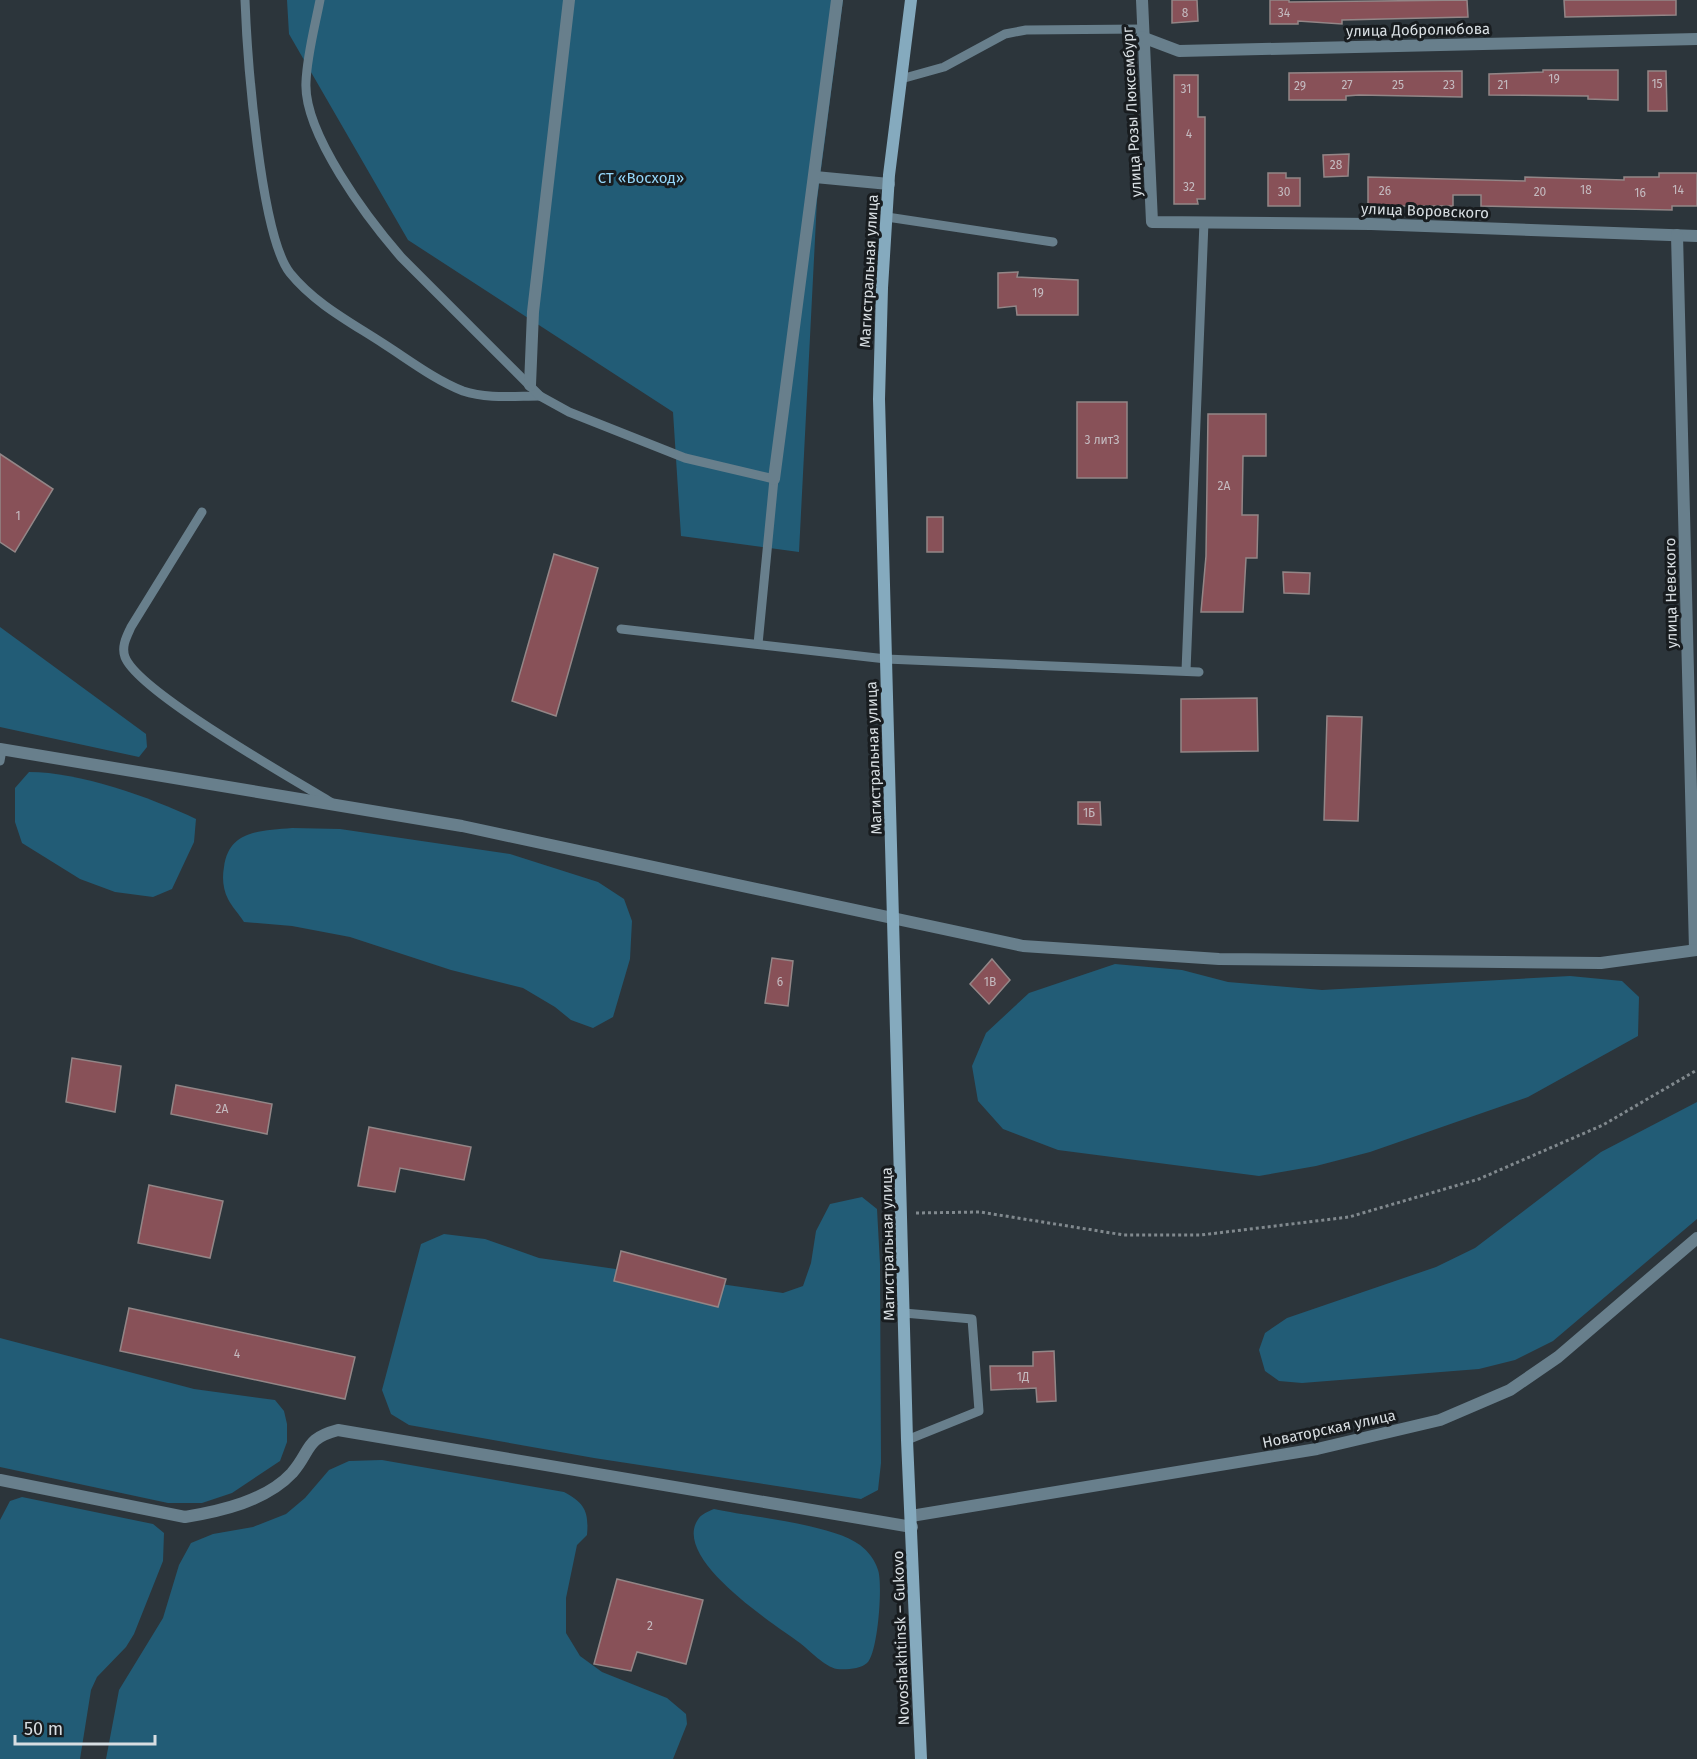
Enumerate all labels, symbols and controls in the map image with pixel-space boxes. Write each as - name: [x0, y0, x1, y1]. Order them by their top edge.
- house number: 8: [1182, 6, 1189, 20]
- house number: 34: [1278, 6, 1291, 20]
- street label: улица Добролюбова: [1346, 20, 1490, 40]
- street label: улица Розы Люксембург: [1119, 26, 1145, 198]
- house number: 19: [1548, 72, 1560, 86]
- house number: 15: [1651, 77, 1663, 91]
- house number: 27: [1341, 78, 1353, 92]
- house number: 25: [1392, 78, 1404, 92]
- house number: 23: [1443, 78, 1455, 92]
- house number: 21: [1498, 78, 1508, 92]
- house number: 29: [1294, 79, 1306, 93]
- house number: 31: [1181, 82, 1191, 96]
- house number: 4: [1186, 127, 1193, 141]
- house number: 28: [1330, 158, 1343, 172]
- park label: СТ «Восход»: [598, 169, 684, 187]
- house number: 32: [1183, 180, 1195, 194]
- house number: 18: [1580, 183, 1592, 197]
- house number: 14: [1672, 183, 1684, 197]
- house number: 26: [1379, 184, 1391, 198]
- house number: 30: [1278, 185, 1291, 199]
- house number: 20: [1534, 185, 1547, 199]
- house number: 16: [1634, 186, 1646, 200]
- street label: Магистральная улица: [856, 194, 882, 348]
- street label: улица Воровского: [1361, 200, 1489, 222]
- house number: 19: [1032, 286, 1044, 300]
- house number: 3 литЗ: [1085, 433, 1119, 447]
- house number: 2А: [1218, 479, 1231, 493]
- house number: 1: [15, 509, 21, 523]
- street label: улица Невского: [1661, 537, 1681, 649]
- street label: Магистральная улица: [862, 681, 886, 835]
- house number: 1Б: [1083, 806, 1095, 820]
- house number: 6: [777, 975, 783, 989]
- house number: 1В: [984, 975, 996, 989]
- house number: 2А: [216, 1102, 229, 1116]
- street label: Магистральная улица: [878, 1167, 898, 1321]
- house number: 4: [234, 1347, 241, 1361]
- house number: 1Д: [1017, 1370, 1029, 1384]
- street label: Новаторская улица: [1261, 1406, 1397, 1452]
- street label: Novoshakhtinsk – Gukovo: [889, 1550, 913, 1726]
- house number: 2: [647, 1619, 653, 1633]
- scale bar: [15, 1708, 154, 1746]
- text: 50 m: [24, 1718, 63, 1740]

